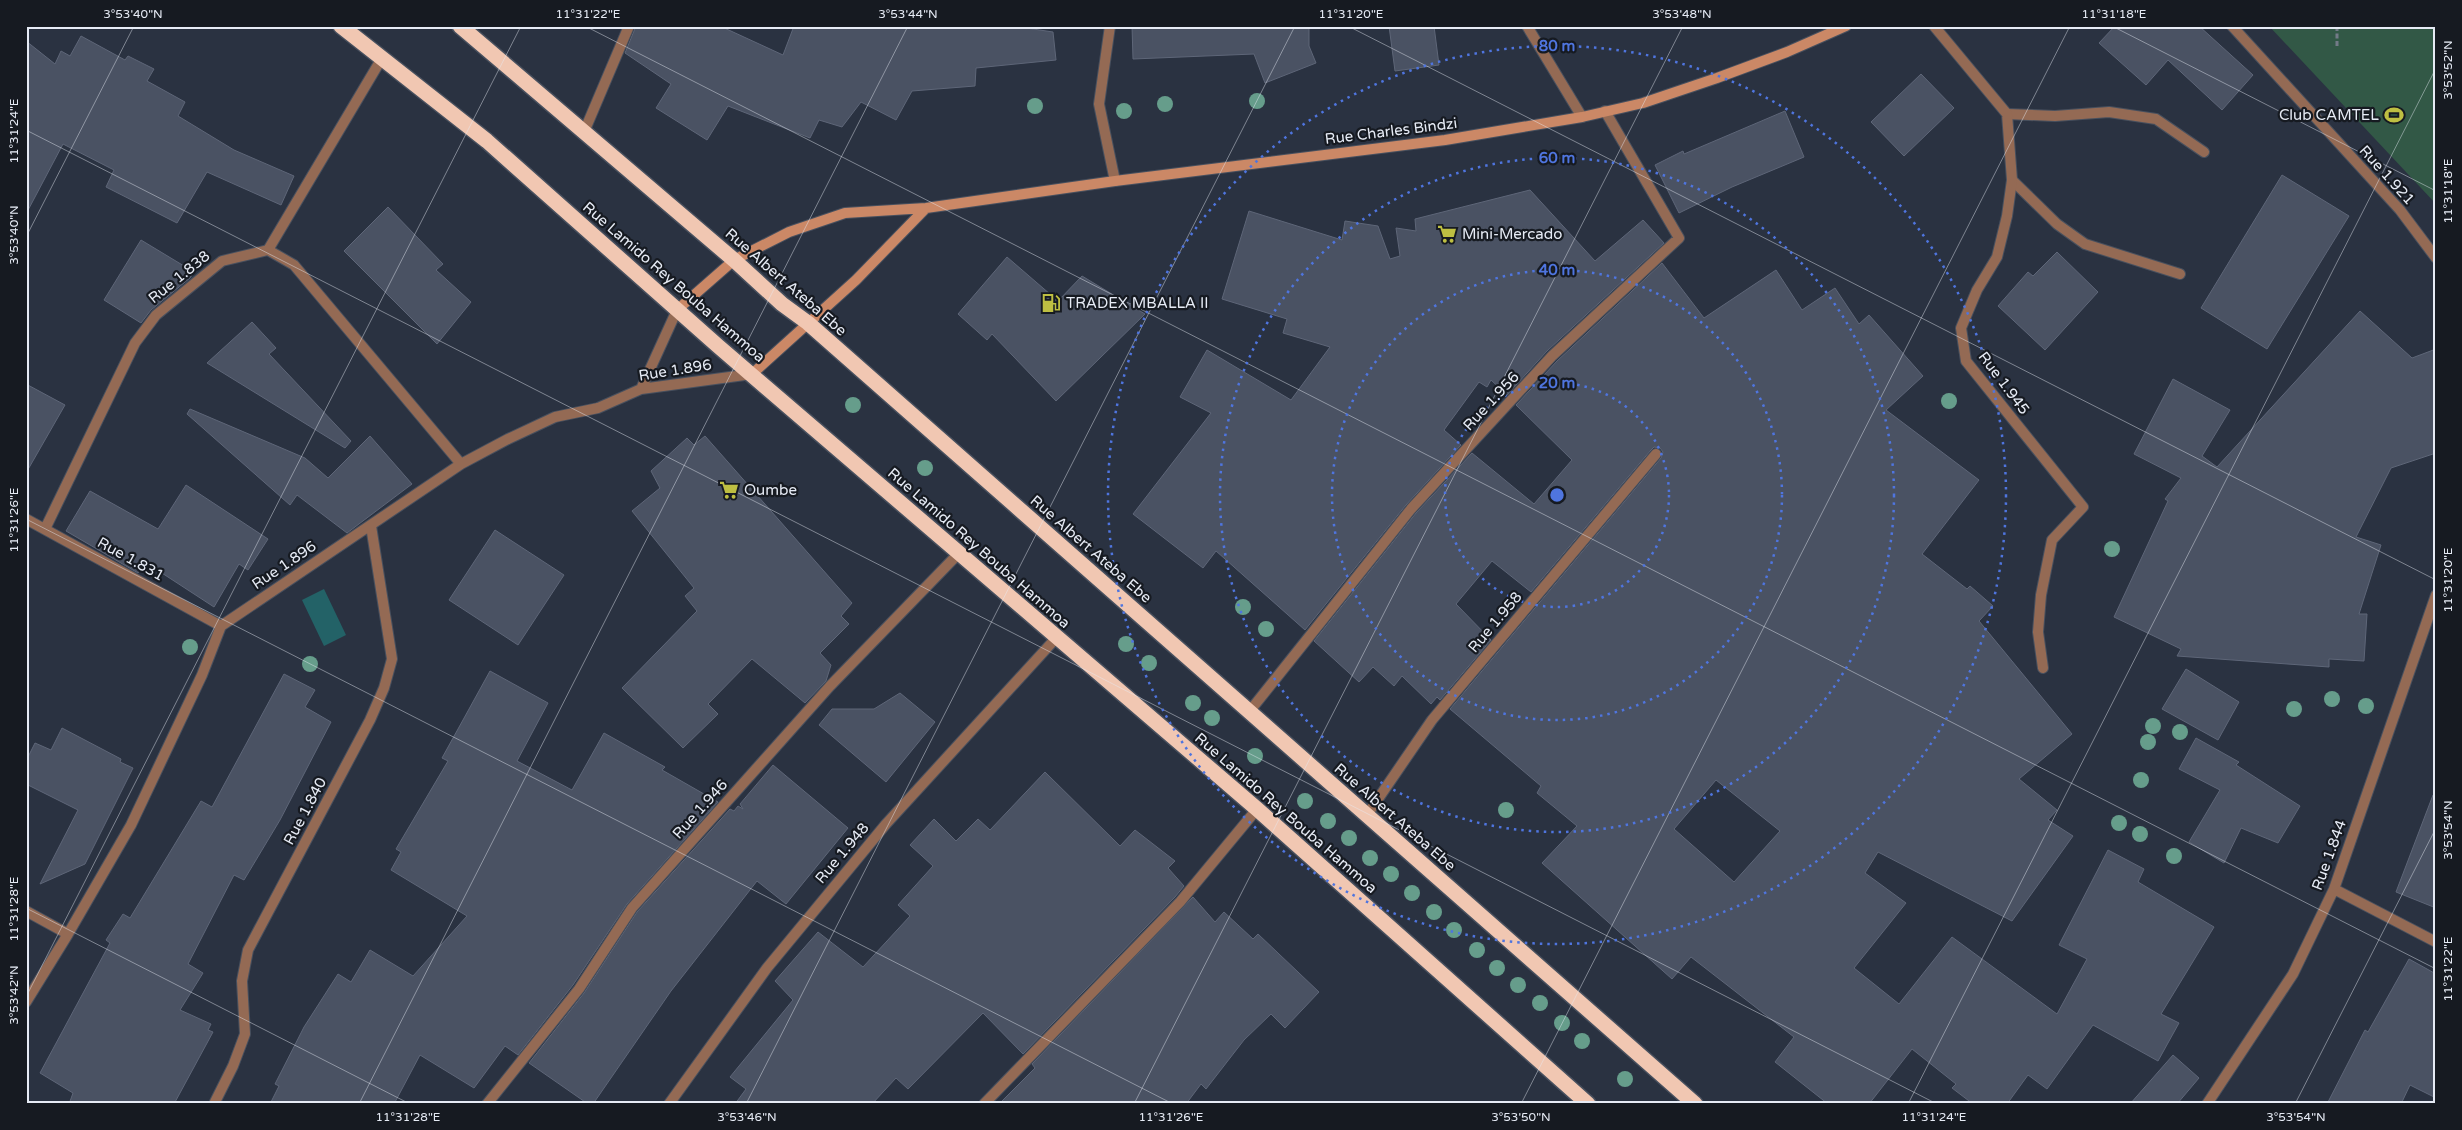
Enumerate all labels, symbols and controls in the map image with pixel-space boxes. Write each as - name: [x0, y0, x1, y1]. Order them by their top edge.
- text: 3°53'40"N: [103, 7, 163, 21]
- text: 11°31'22"E: [555, 7, 621, 21]
- text: 3°53'44"N: [878, 7, 938, 21]
- text: 11°31'20"E: [1318, 7, 1384, 21]
- text: 3°53'48"N: [1652, 7, 1712, 21]
- text: 11°31'18"E: [2081, 7, 2147, 21]
- text: 80 m: [1539, 37, 1575, 55]
- text: 3°53'52"N: [2441, 40, 2455, 100]
- text: 11°31'24"E: [7, 98, 21, 164]
- sports icon: Club CAMTEL: [2383, 104, 2405, 126]
- place label: Club CAMTEL: [2279, 106, 2379, 124]
- street label: Rue Charles Bindzi: [1324, 114, 1458, 148]
- street label: Rue 1.921: [2356, 142, 2418, 208]
- text: 60 m: [1539, 149, 1575, 167]
- text: 11°31'18"E: [2441, 158, 2455, 224]
- street label: Rue Lamido Rey Bouba Hammoa: [579, 198, 769, 366]
- text: 3°53'40"N: [7, 205, 21, 265]
- supermarket icon: Mini-Mercado: [1436, 223, 1458, 245]
- street label: Rue Albert Ateba Ebe: [722, 224, 850, 340]
- place label: Mini-Mercado: [1462, 225, 1562, 243]
- street label: Rue 1.838: [145, 247, 213, 307]
- text: 40 m: [1539, 261, 1575, 279]
- fuel station icon: TRADEX MBALLA II: [1040, 292, 1062, 314]
- place label: TRADEX MBALLA II: [1066, 294, 1209, 312]
- street label: Rue 1.945: [1975, 348, 2033, 418]
- street label: Rue 1.896: [637, 355, 713, 385]
- street label: Rue 1.956: [1459, 368, 1523, 434]
- text: 20 m: [1539, 374, 1575, 392]
- street label: Rue Lamido Rey Bouba Hammoa: [884, 464, 1074, 632]
- supermarket icon: Oumbe: [718, 479, 740, 501]
- place label: Oumbe: [744, 481, 797, 499]
- centre of rings: [1548, 486, 1566, 504]
- text: 11°31'26"E: [7, 487, 21, 553]
- street label: Rue Albert Ateba Ebe: [1027, 491, 1155, 607]
- street label: Rue 1.831: [94, 533, 168, 585]
- street label: Rue 1.896: [248, 537, 320, 593]
- text: 11°31'20"E: [2441, 547, 2455, 613]
- street label: Rue 1.958: [1464, 588, 1526, 656]
- street label: Rue Lamido Rey Bouba Hammoa: [1191, 729, 1381, 897]
- street label: Rue Albert Ateba Ebe: [1331, 759, 1459, 875]
- street label: Rue 1.840: [280, 774, 330, 848]
- street label: Rue 1.946: [669, 776, 731, 842]
- text: 3°53'54"N: [2441, 800, 2455, 860]
- street label: Rue 1.844: [2308, 817, 2350, 893]
- street label: Rue 1.948: [811, 819, 873, 887]
- text: 11°31'28"E: [7, 876, 21, 942]
- text: 11°31'22"E: [2441, 936, 2455, 1002]
- text: 3°53'42"N: [7, 965, 21, 1025]
- text: 11°31'28"E: [375, 1110, 441, 1124]
- text: 3°53'46"N: [717, 1110, 777, 1124]
- text: 11°31'26"E: [1138, 1110, 1204, 1124]
- text: 3°53'50"N: [1491, 1110, 1551, 1124]
- text: 11°31'24"E: [1901, 1110, 1967, 1124]
- text: 3°53'54"N: [2266, 1110, 2326, 1124]

